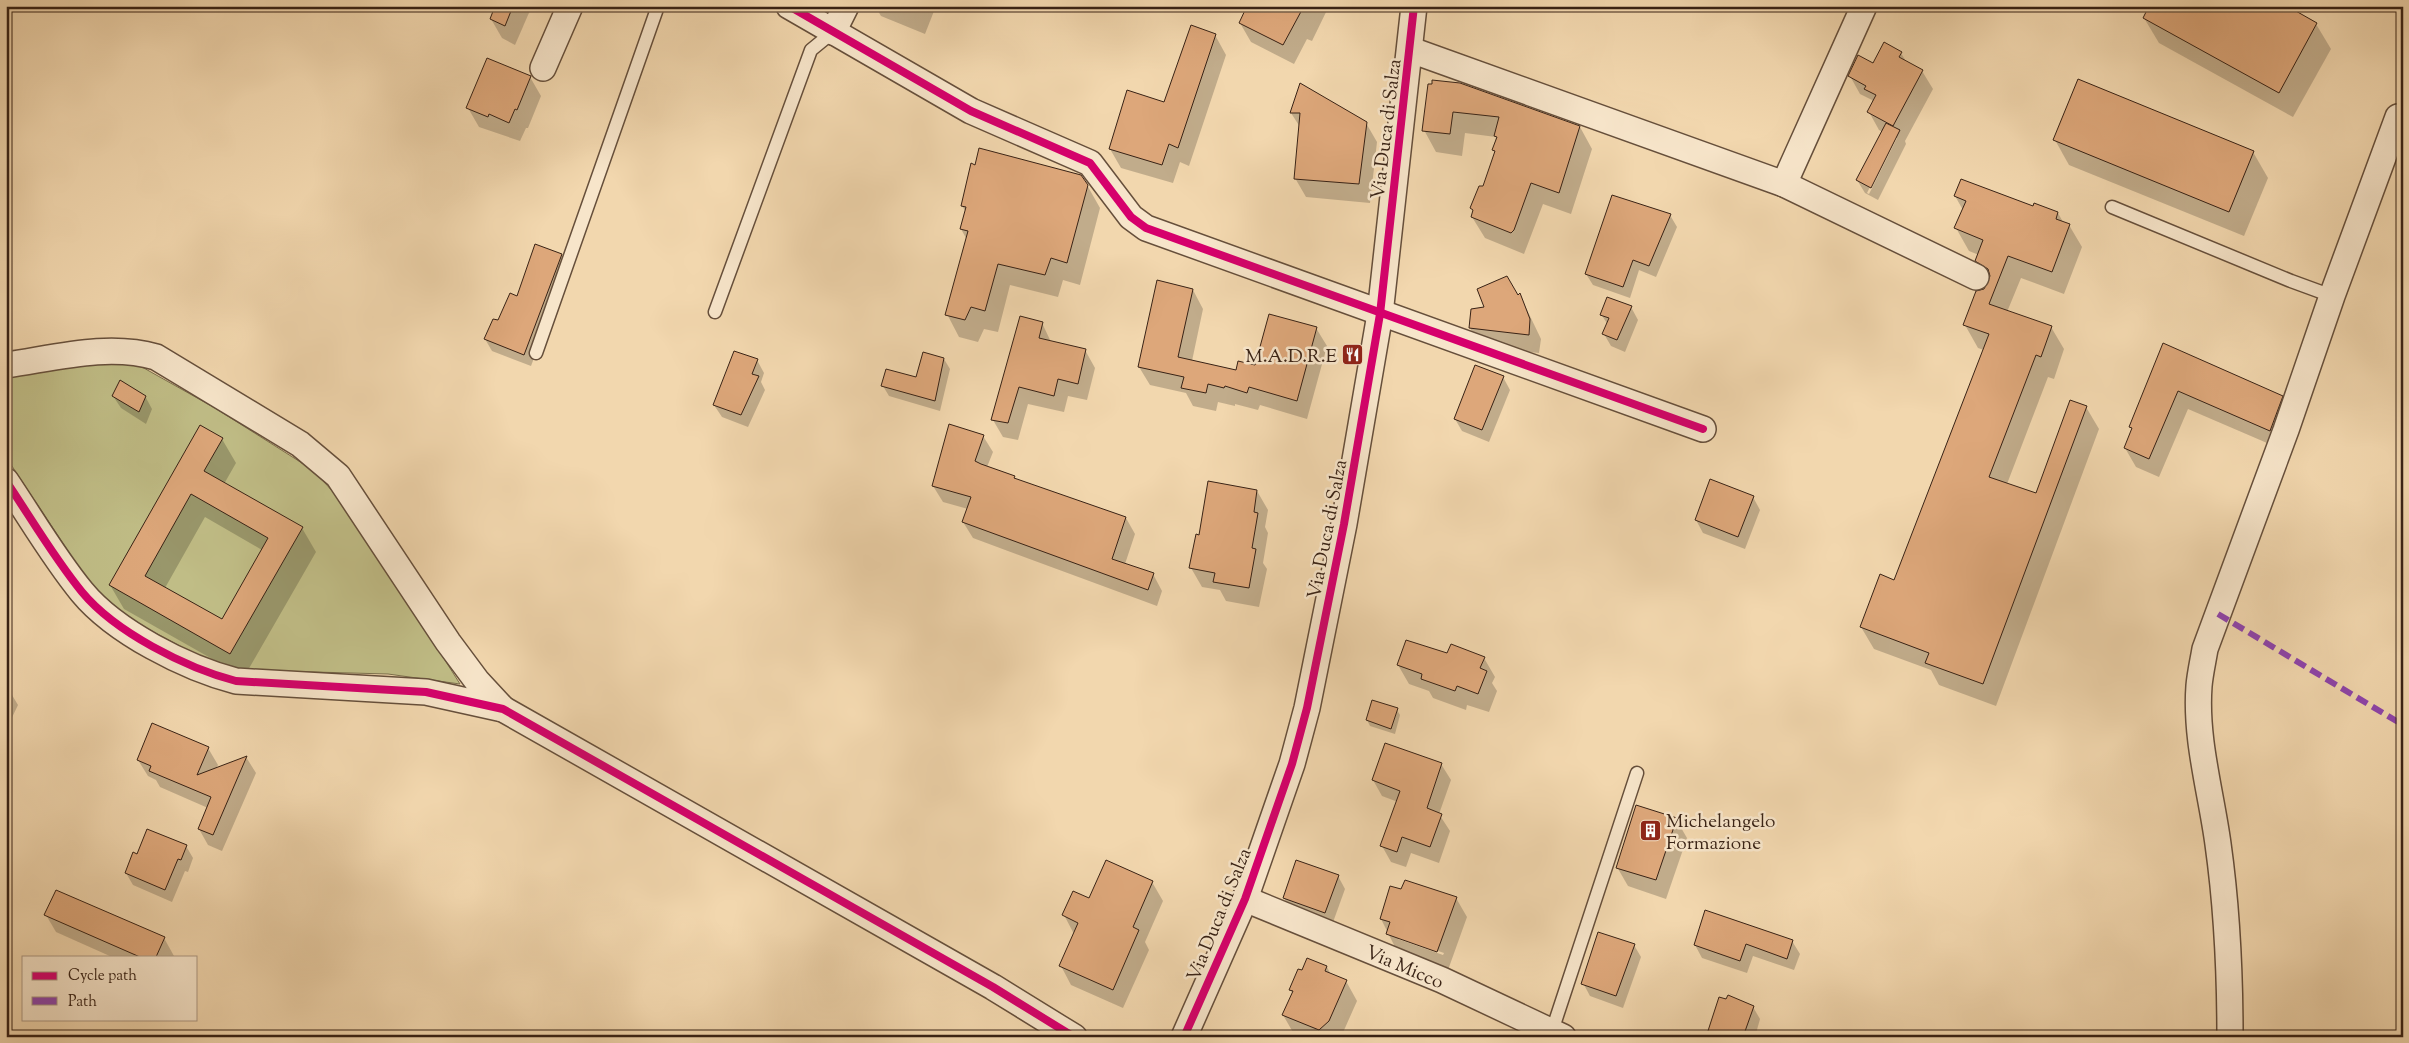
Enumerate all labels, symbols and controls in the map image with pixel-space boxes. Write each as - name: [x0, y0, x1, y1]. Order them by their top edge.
- street label: Via Duca di Salza: [1365, 57, 1410, 201]
- restaurant icon: M.A.D.R.E: [1341, 343, 1365, 367]
- place label: M.A.D.R.E: [1245, 344, 1338, 371]
- street label: Via Duca di Salza: [1302, 457, 1355, 601]
- place label: Michelangelo Formazione: [1666, 809, 1776, 858]
- building icon: Michelangelo Formazione: [1638, 819, 1662, 843]
- street label: Via Duca di Salza: [1181, 844, 1259, 986]
- street label: Via Micco: [1361, 940, 1447, 997]
- legend: [22, 956, 198, 1020]
- text: Cycle path: [68, 966, 137, 987]
- text: Path: [68, 992, 97, 1013]

